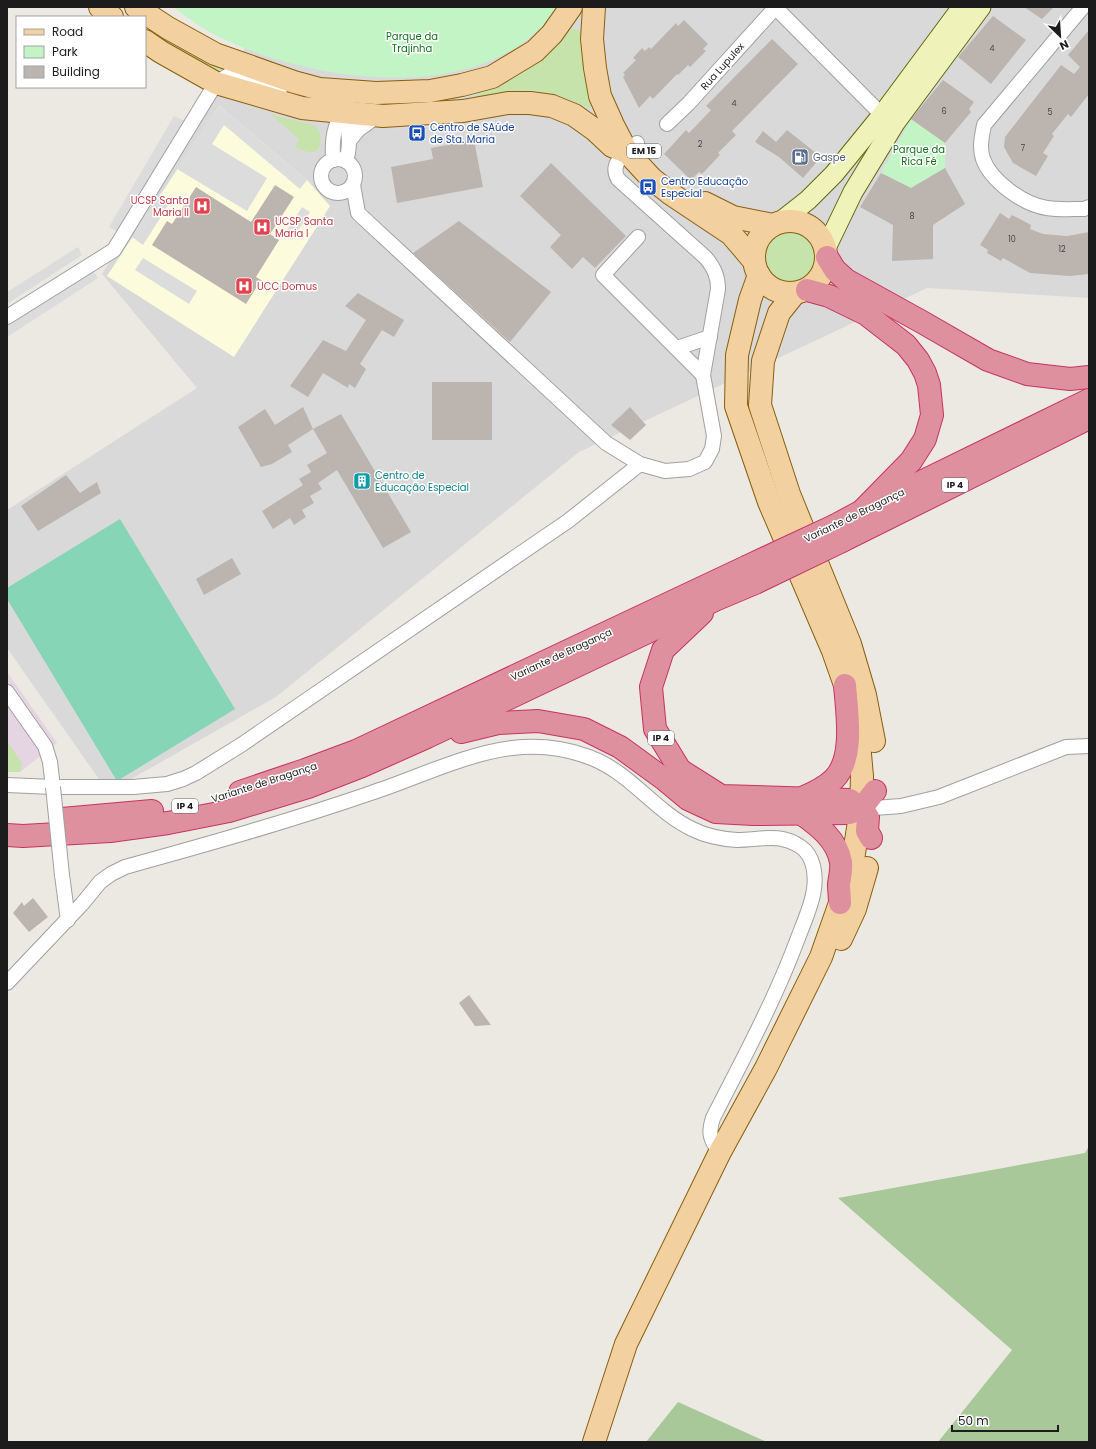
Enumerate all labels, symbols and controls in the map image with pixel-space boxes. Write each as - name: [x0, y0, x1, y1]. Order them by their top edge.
- legend: [16, 16, 146, 88]
- north arrow: [1040, 16, 1080, 56]
- text: Road: [52, 23, 83, 40]
- park label: Parque da Trajinha: [386, 29, 438, 56]
- text: N: [1057, 36, 1071, 54]
- street label: Rua Lupulex: [697, 39, 748, 93]
- text: Park: [52, 43, 79, 60]
- house number: 4: [989, 43, 995, 54]
- text: Building: [52, 63, 100, 80]
- house number: 4: [731, 98, 737, 109]
- house number: 6: [941, 106, 947, 117]
- house number: 5: [1047, 107, 1053, 118]
- place label: Centro de SAúde de Sta. Maria: [430, 120, 514, 147]
- bus stop icon: Centro de SAúde de Sta. Maria: [407, 123, 427, 143]
- house number: 2: [698, 139, 703, 150]
- park label: Parque da Rica Fé: [893, 142, 945, 169]
- house number: 7: [1021, 143, 1026, 154]
- road number: EM 15: [627, 144, 661, 158]
- fuel station icon: Gaspe: [790, 147, 810, 167]
- place label: Gaspe: [813, 150, 846, 165]
- place label: Centro Educação Especial: [661, 174, 748, 201]
- bus stop icon: Centro Educação Especial: [638, 177, 658, 197]
- place label: UCSP Santa Maria II: [131, 193, 189, 220]
- hospital icon: UCSP Santa Maria II: [192, 196, 212, 216]
- house number: 8: [909, 211, 915, 222]
- place label: UCSP Santa Maria I: [275, 214, 333, 241]
- hospital icon: UCSP Santa Maria I: [252, 217, 272, 237]
- house number: 10: [1008, 234, 1016, 245]
- house number: 12: [1058, 244, 1066, 255]
- hospital icon: UCC Domus: [234, 276, 254, 296]
- place label: UCC Domus: [257, 279, 317, 294]
- place label: Centro de Educação Especial: [375, 468, 469, 495]
- building icon: Centro de Educação Especial: [352, 471, 372, 491]
- road number: IP 4: [942, 478, 968, 492]
- street label: Variante de Bragança: [801, 485, 907, 546]
- street label: Variante de Bragança: [508, 624, 614, 685]
- road number: IP 4: [648, 731, 674, 745]
- street label: Variante de Bragança: [209, 758, 319, 807]
- road number: IP 4: [172, 799, 198, 813]
- scale bar: [952, 1407, 1058, 1433]
- text: 50 m: [958, 1412, 989, 1429]

